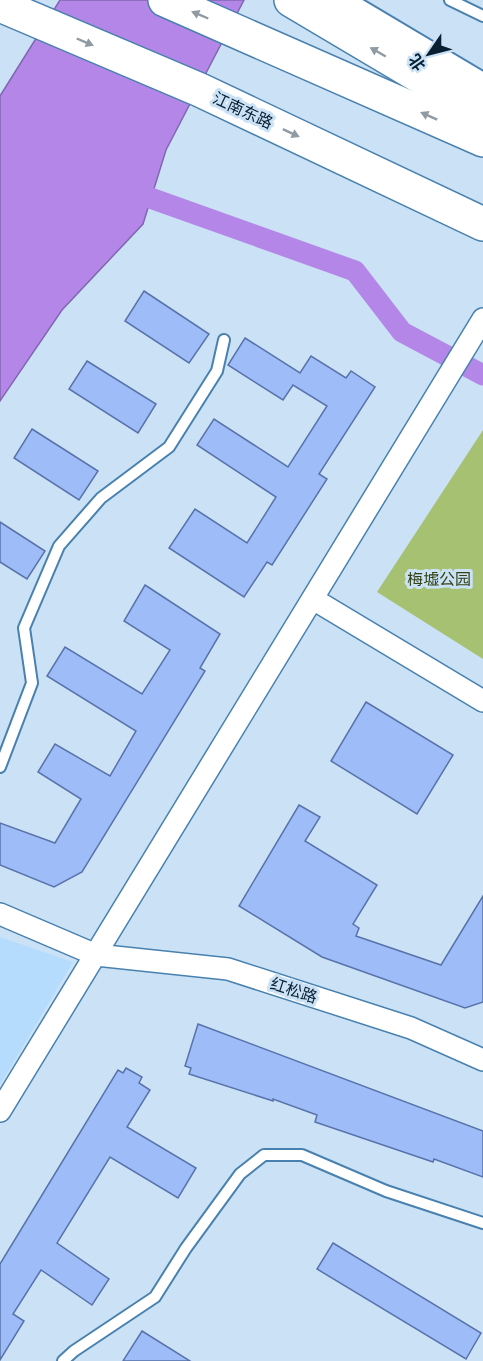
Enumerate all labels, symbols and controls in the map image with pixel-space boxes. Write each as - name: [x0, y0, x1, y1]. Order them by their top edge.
- one-way arrow: [190, 10, 208, 20]
- north arrow: [399, 24, 459, 84]
- one-way arrow: [77, 37, 95, 47]
- one-way arrow: [369, 47, 386, 57]
- text: 北: [404, 50, 429, 75]
- street label: 江南东路: [210, 87, 276, 133]
- one-way arrow: [420, 111, 438, 121]
- one-way arrow: [283, 129, 300, 138]
- park label: 梅墟公园: [407, 569, 471, 589]
- street label: 红松路: [268, 973, 320, 1007]

